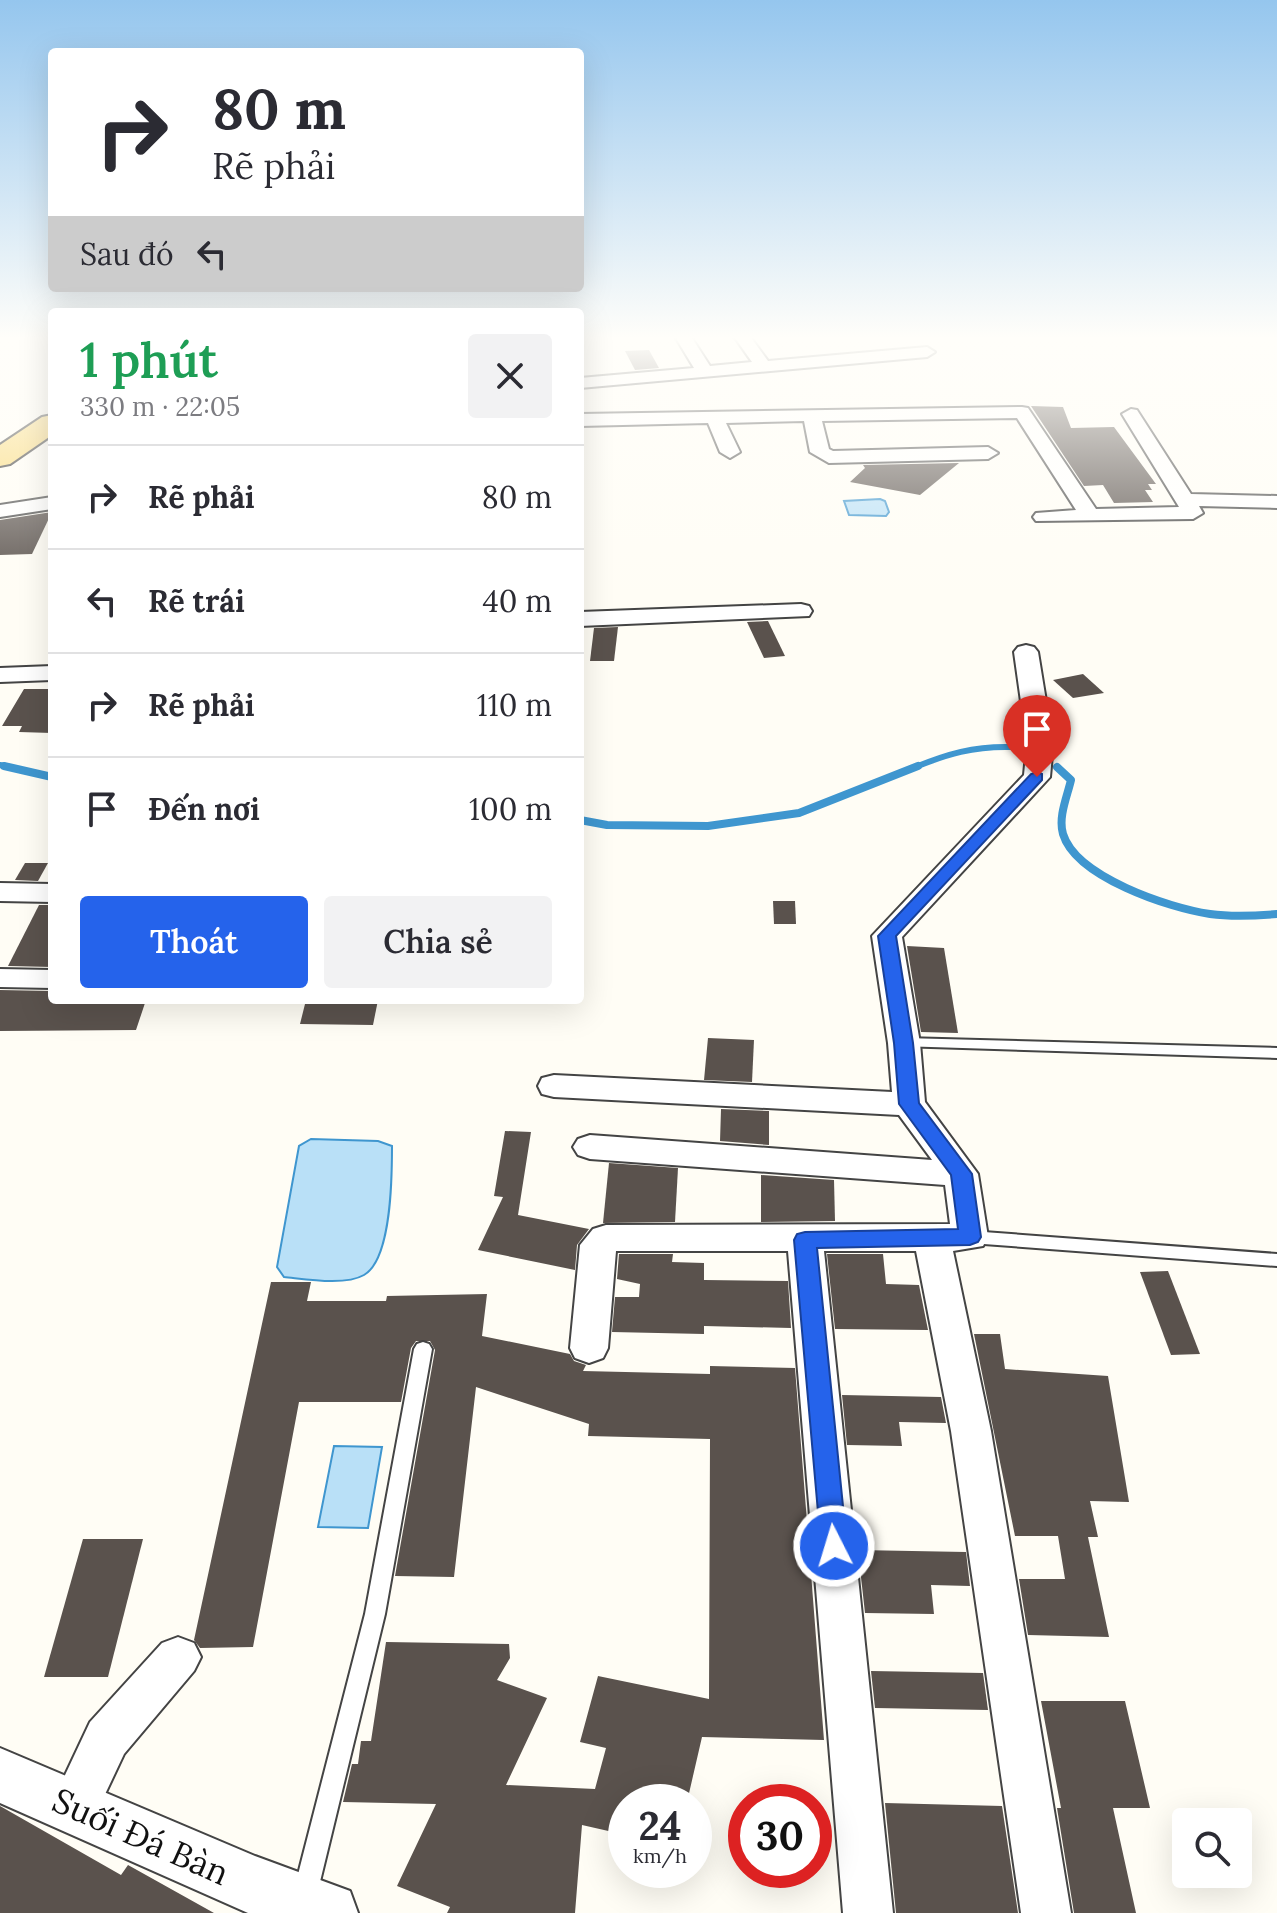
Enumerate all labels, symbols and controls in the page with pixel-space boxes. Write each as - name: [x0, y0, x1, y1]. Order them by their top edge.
- text: 80 m: [212, 73, 346, 144]
- icon: right: [80, 80, 184, 184]
- text: Rẽ phải: [212, 143, 335, 189]
- icon: left: [190, 232, 234, 276]
- text: Sau đó: [80, 235, 174, 273]
- text: 1 phút: [80, 329, 218, 390]
- button: close: [468, 334, 552, 418]
- text: 330 m · 22:05: [80, 390, 240, 423]
- icon: right: [80, 475, 124, 519]
- text: Rẽ phải: [148, 478, 255, 516]
- text: 80 m: [482, 478, 552, 516]
- icon: left: [80, 579, 124, 623]
- text: Rẽ trái: [148, 582, 245, 620]
- text: 40 m: [482, 582, 552, 620]
- icon: right: [80, 683, 124, 727]
- text: Rẽ phải: [148, 686, 255, 724]
- text: 110 m: [477, 686, 552, 724]
- pin: [1003, 695, 1071, 777]
- icon: arrive: [1015, 707, 1059, 751]
- icon: arrive: [80, 787, 124, 831]
- text: Đến nơi: [148, 790, 260, 828]
- text: 100 m: [469, 790, 552, 828]
- button: Thoát: [80, 896, 308, 988]
- button: Chia sẻ: [324, 896, 552, 988]
- position arrow: [792, 1504, 876, 1588]
- street label: Suối Đá Bàn: [46, 1778, 236, 1894]
- speed limit sign: 30: [728, 1784, 832, 1888]
- text: 24: [638, 1800, 682, 1851]
- map controls: [1172, 1808, 1252, 1888]
- button: search: [1172, 1808, 1252, 1888]
- text: km/h: [633, 1843, 687, 1868]

